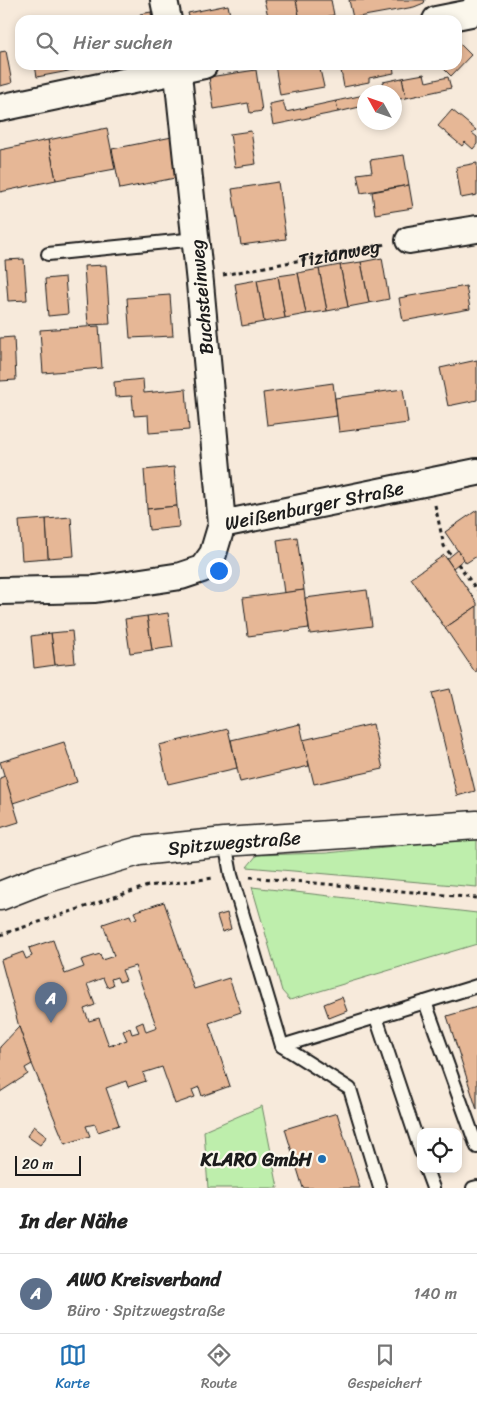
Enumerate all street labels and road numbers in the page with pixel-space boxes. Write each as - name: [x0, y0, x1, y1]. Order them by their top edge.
- street label: Tizianweg: [295, 229, 383, 277]
- street label: Buchsteinweg: [180, 238, 223, 356]
- street label: Weißenburger Straße: [222, 471, 407, 540]
- street label: Spitzwegstraße: [166, 821, 302, 865]

